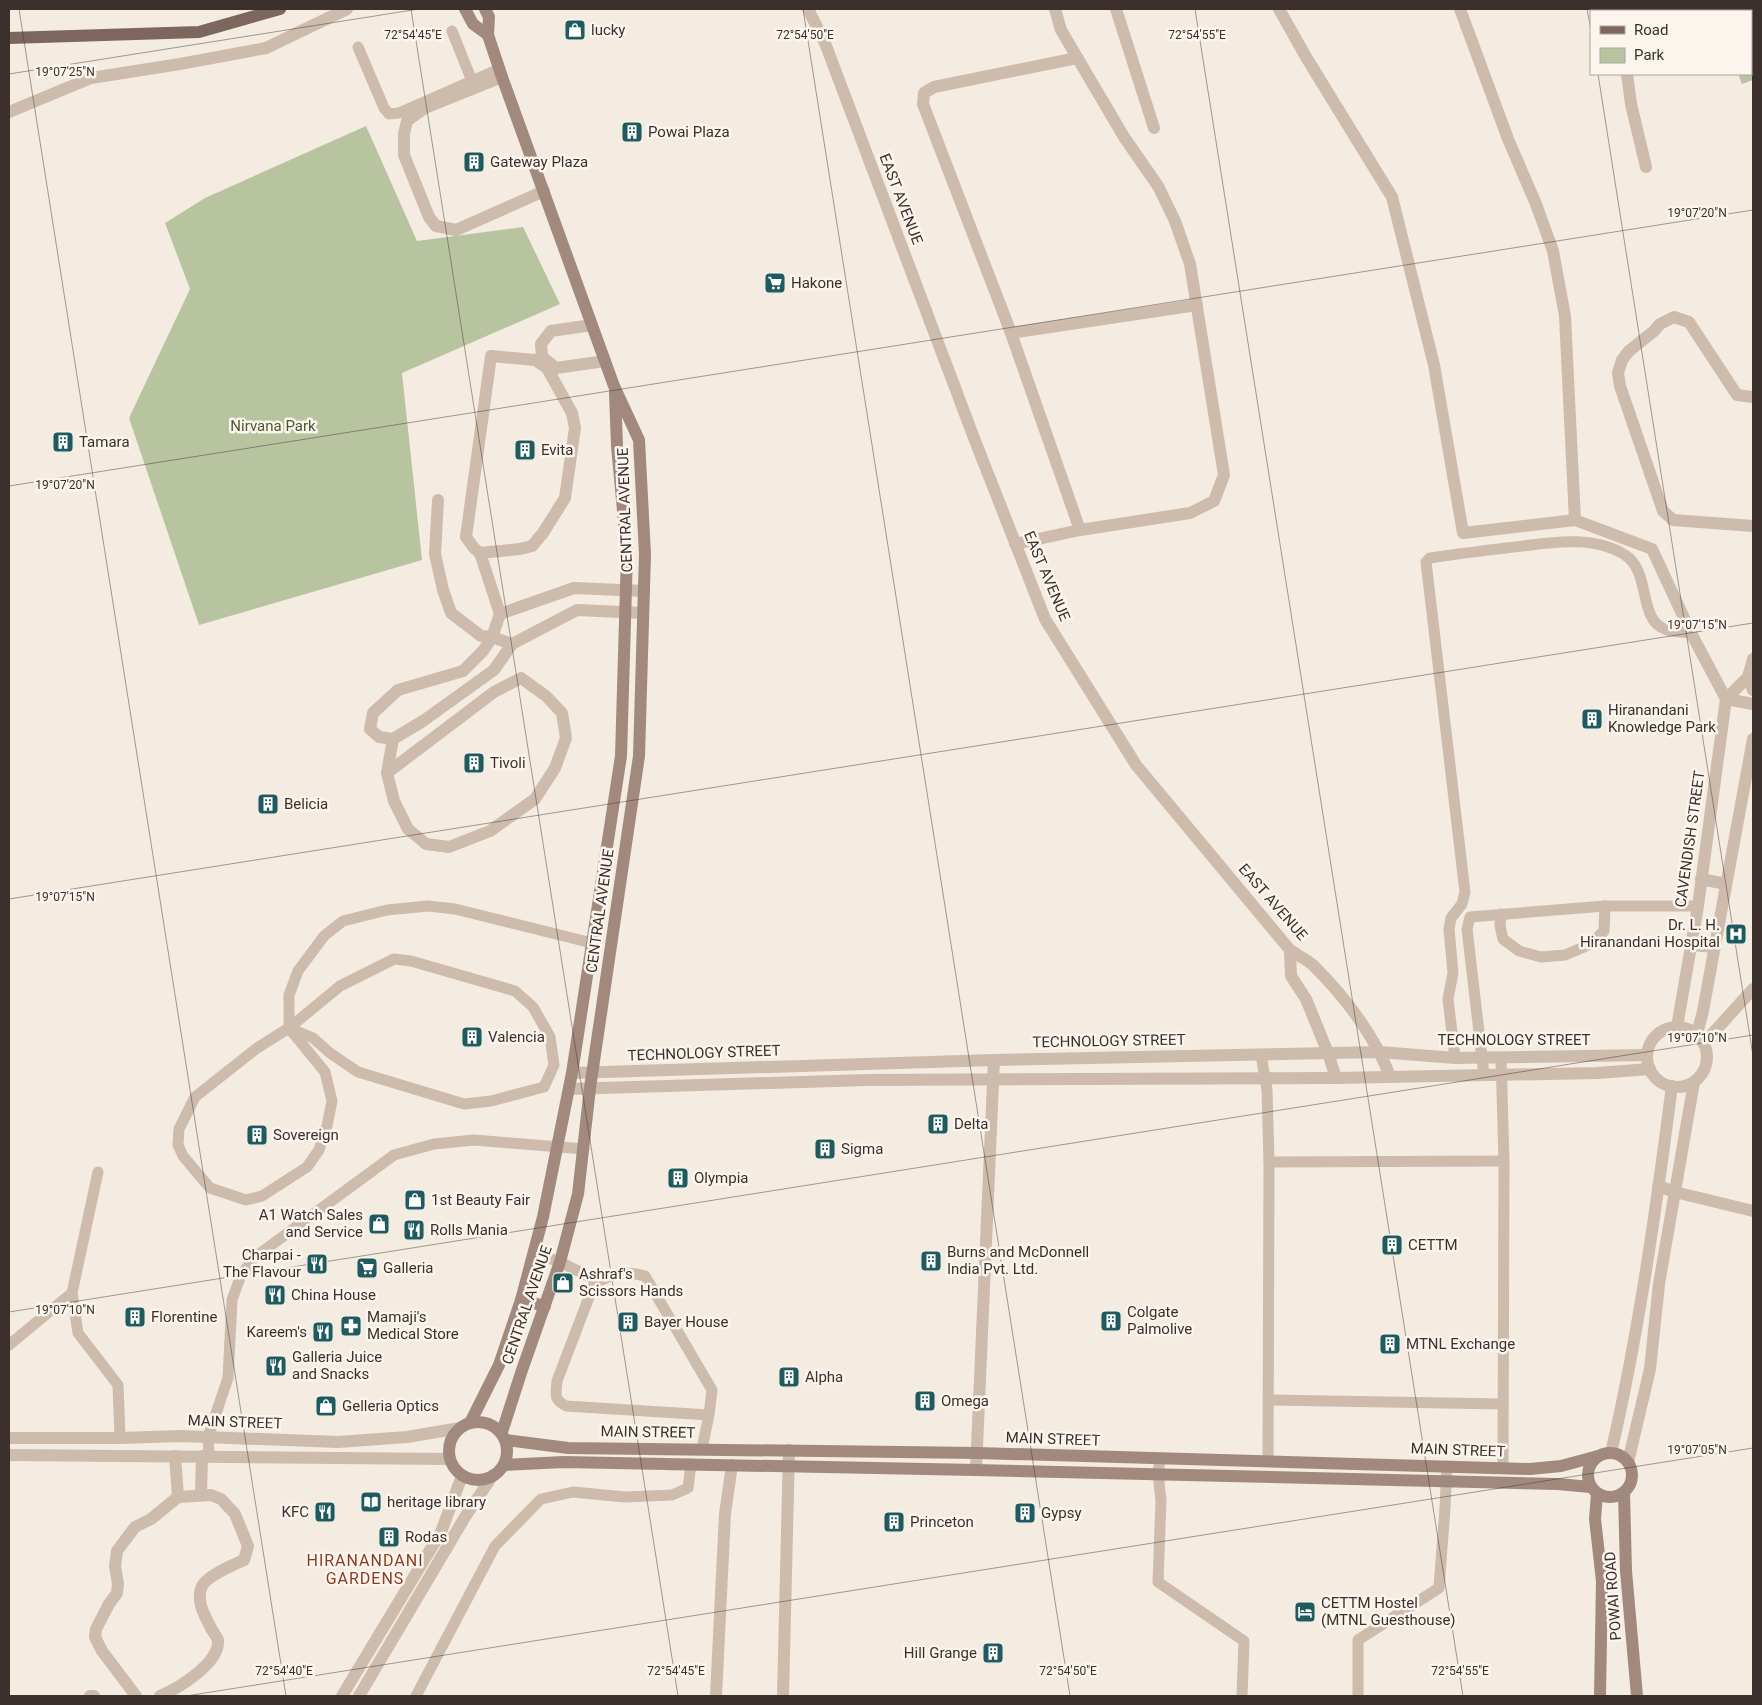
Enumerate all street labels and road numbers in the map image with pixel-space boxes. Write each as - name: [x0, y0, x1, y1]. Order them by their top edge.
- street label: EAST AVENUE: [875, 151, 927, 247]
- street label: CENTRAL AVENUE: [614, 447, 636, 573]
- street label: EAST AVENUE: [1020, 528, 1074, 624]
- street label: CAVENDISH STREET: [1671, 769, 1709, 909]
- street label: CENTRAL AVENUE: [582, 848, 618, 974]
- street label: EAST AVENUE: [1235, 860, 1312, 944]
- street label: TECHNOLOGY STREET: [1032, 1031, 1186, 1051]
- street label: TECHNOLOGY STREET: [1437, 1031, 1591, 1049]
- street label: TECHNOLOGY STREET: [627, 1041, 781, 1065]
- street label: CENTRAL AVENUE: [498, 1243, 556, 1367]
- street label: MAIN STREET: [187, 1411, 283, 1433]
- street label: MAIN STREET: [600, 1422, 696, 1442]
- street label: MAIN STREET: [1005, 1428, 1101, 1450]
- street label: MAIN STREET: [1410, 1439, 1506, 1461]
- street label: POWAI ROAD: [1601, 1551, 1625, 1641]

